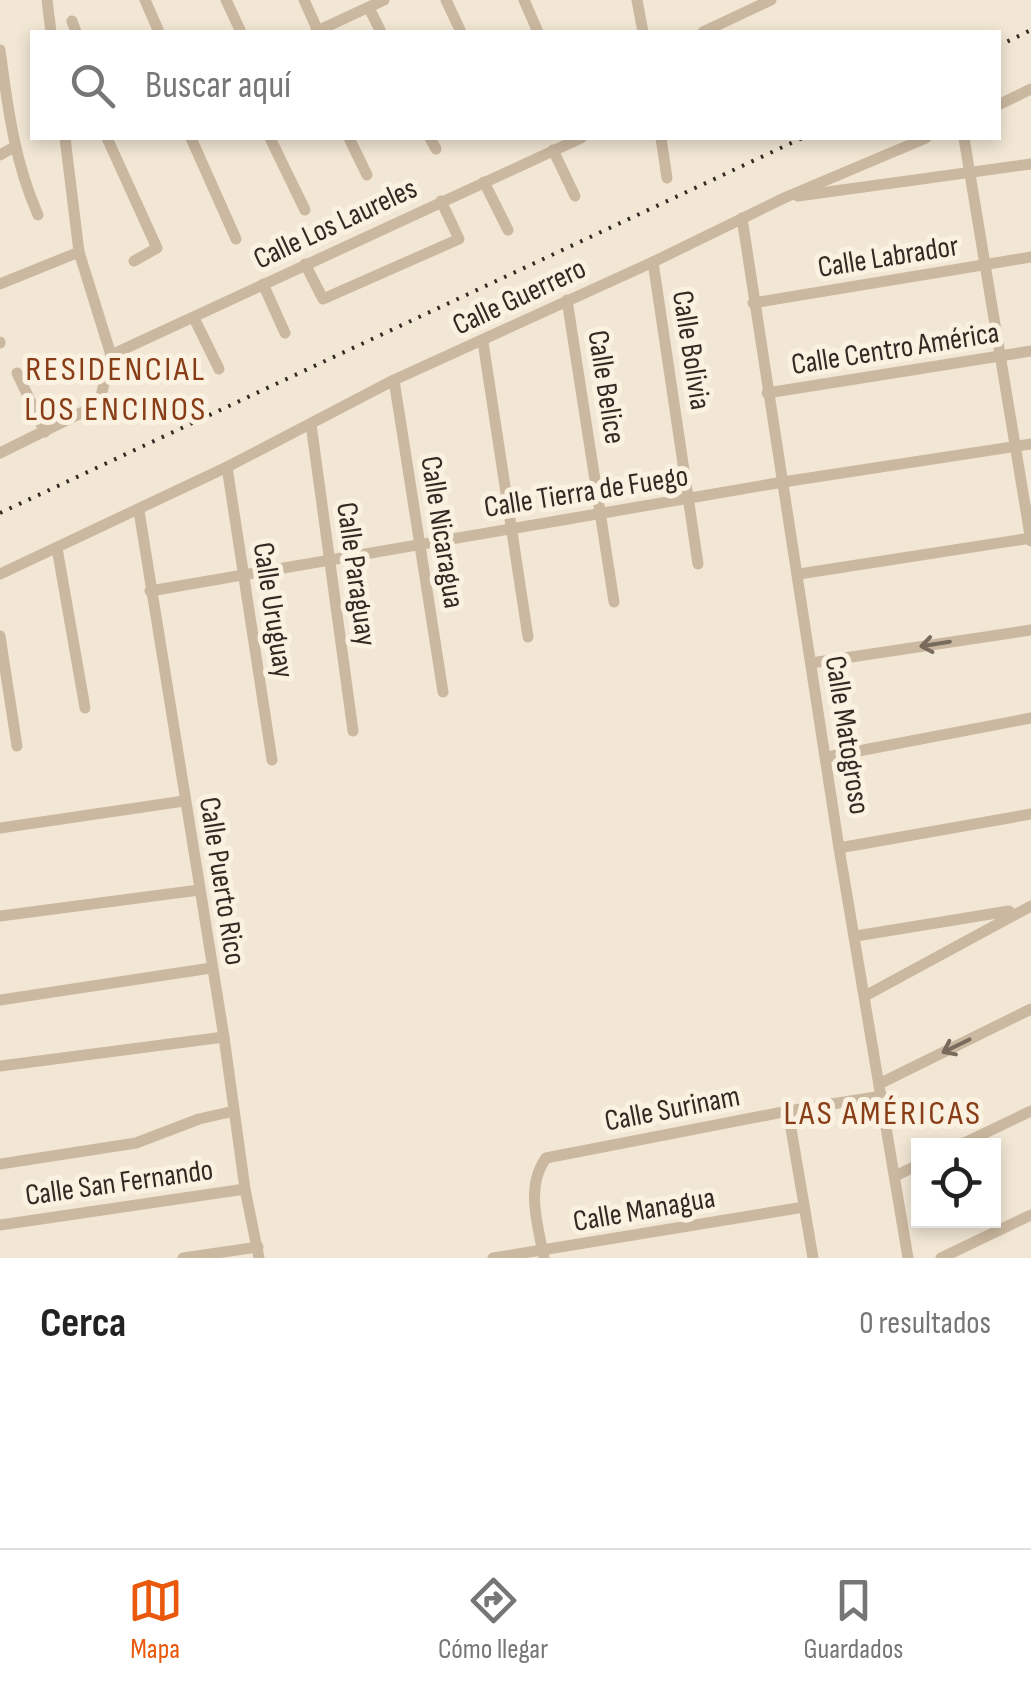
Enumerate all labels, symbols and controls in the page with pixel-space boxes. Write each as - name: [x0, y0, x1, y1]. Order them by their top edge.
- search box: [30, 30, 1001, 140]
- icon: search: [65, 58, 120, 113]
- text: Buscar aquí: [145, 63, 291, 108]
- street label: Calle Los Laureles: [248, 170, 423, 277]
- street label: Calle Labrador: [815, 228, 961, 286]
- street label: Calle Guerrero: [447, 250, 592, 343]
- street label: Calle Bolivia: [664, 288, 718, 412]
- street label: Calle Centro América: [789, 315, 1001, 383]
- street label: Calle Belice: [579, 328, 633, 447]
- district label: RESIDENCIAL LOS ENCINOS: [24, 348, 208, 431]
- street label: Calle Nicaragua: [412, 454, 472, 611]
- street label: Calle Tierra de Fuego: [482, 458, 691, 526]
- street label: Calle Paraguay: [328, 500, 384, 649]
- street label: Calle Uruguay: [245, 540, 302, 681]
- one-way arrow: [919, 636, 951, 654]
- street label: Calle Matogroso: [817, 653, 877, 817]
- street label: Calle Puerto Rico: [191, 795, 253, 968]
- one-way arrow: [942, 1037, 971, 1056]
- street label: Calle Surinam: [602, 1078, 743, 1140]
- district label: LAS AMÉRICAS: [783, 1092, 983, 1135]
- map controls: [911, 1138, 1001, 1228]
- button: locate: [911, 1138, 1001, 1228]
- street label: Calle San Fernando: [23, 1152, 215, 1214]
- street label: Calle Managua: [570, 1180, 718, 1240]
- text: Cerca: [40, 1298, 126, 1349]
- text: 0 resultados: [859, 1304, 991, 1343]
- tab: Mapa: [128, 1573, 183, 1666]
- tab: Cómo llegar: [438, 1573, 548, 1666]
- tab: Guardados: [803, 1573, 903, 1666]

